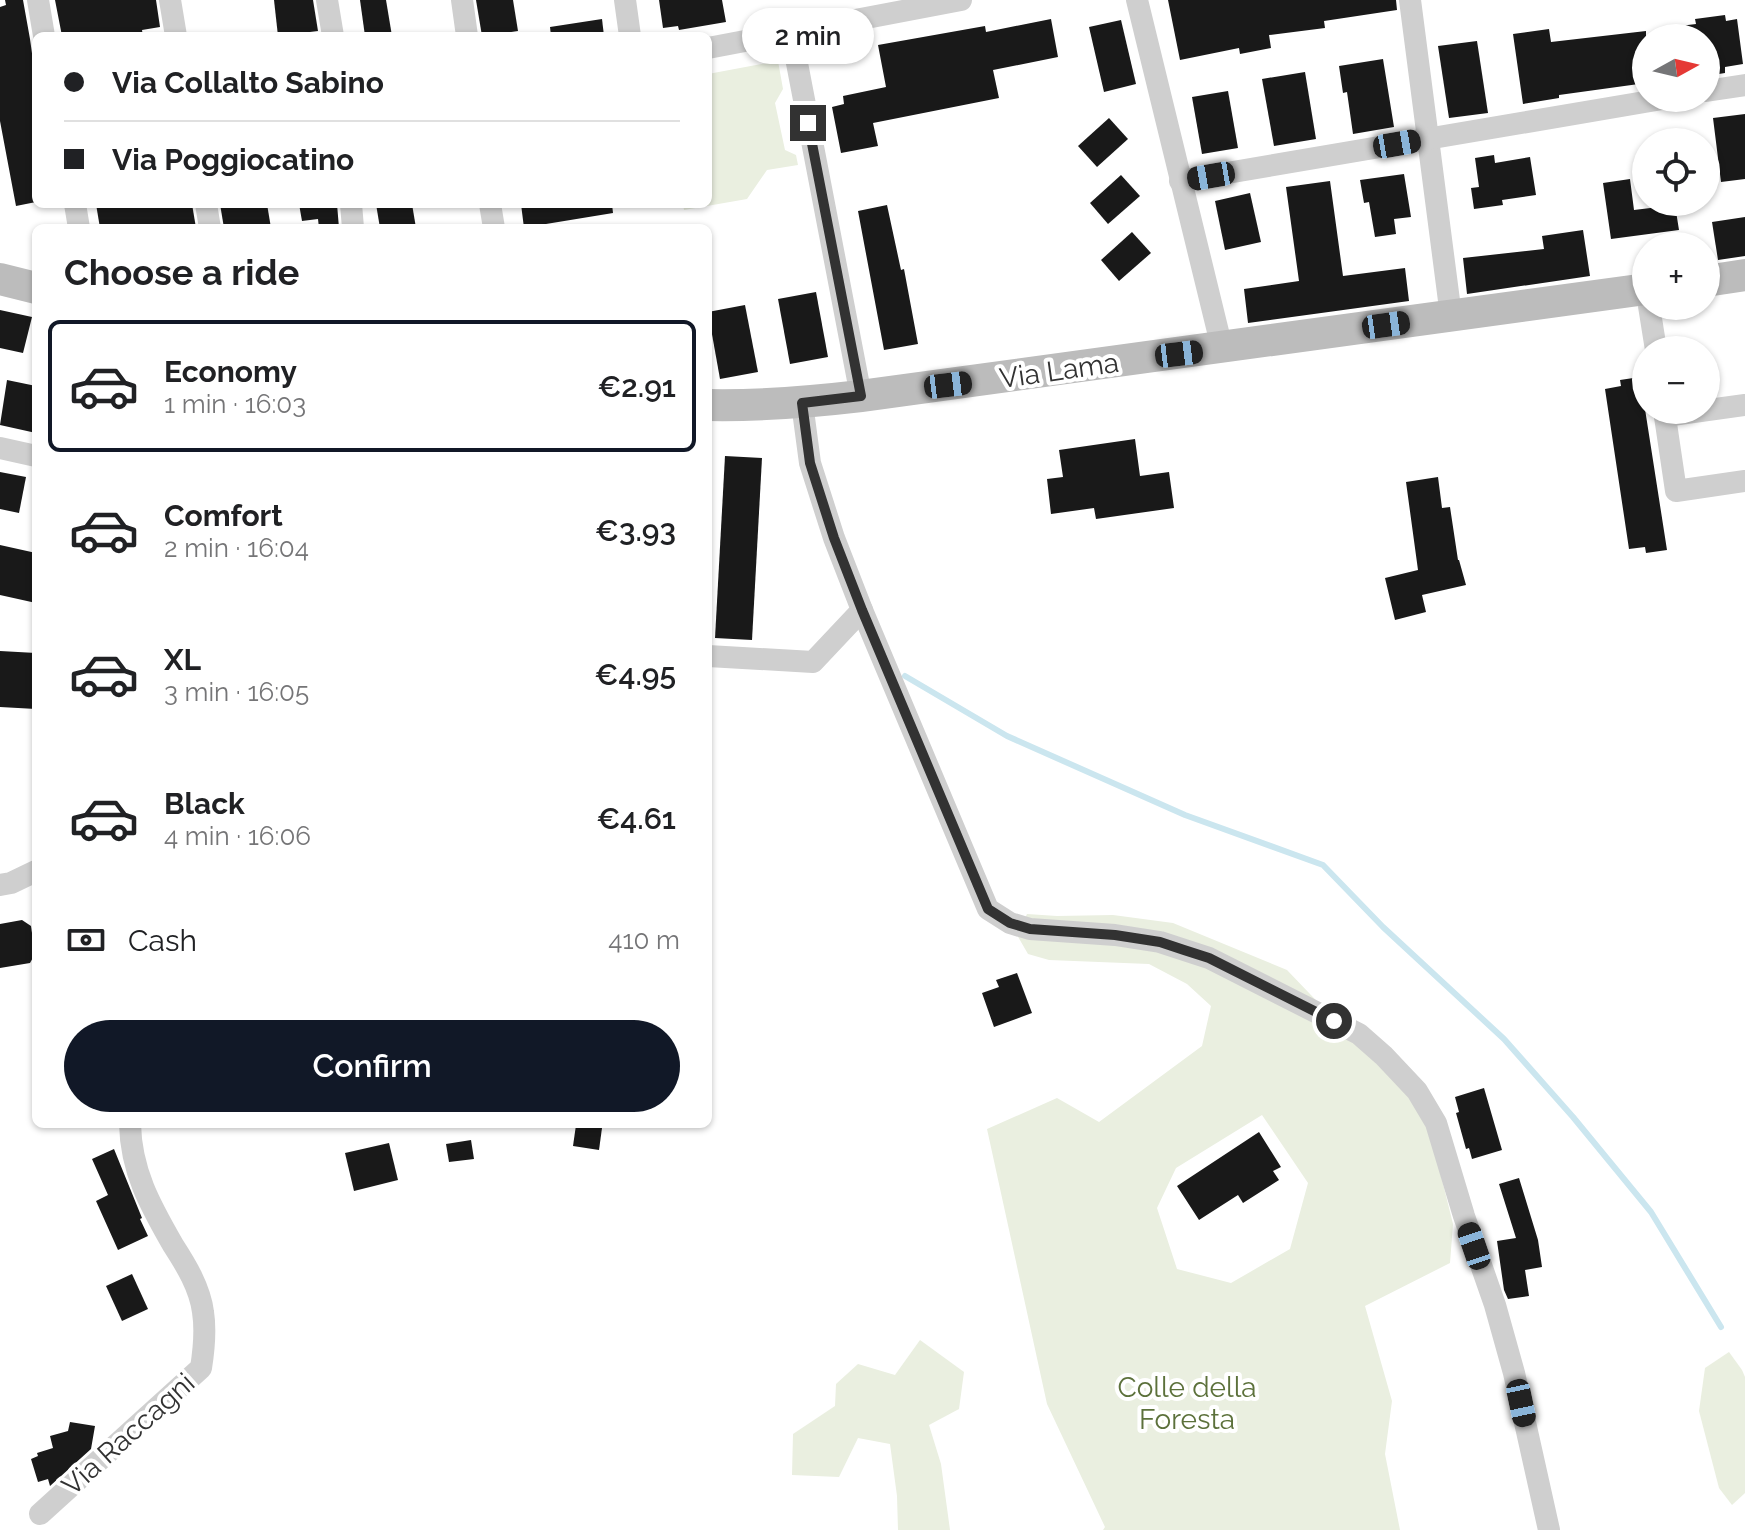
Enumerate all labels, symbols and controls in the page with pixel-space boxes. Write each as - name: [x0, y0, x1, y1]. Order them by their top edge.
- callout: 2 min: [742, 7, 874, 63]
- text: 2 min: [775, 21, 841, 51]
- north arrow: [1632, 24, 1720, 112]
- map controls: [1632, 24, 1720, 424]
- text: Via Collalto Sabino: [112, 65, 384, 100]
- route end: [790, 105, 826, 141]
- car: [1371, 128, 1423, 160]
- button: locate: [1632, 128, 1720, 216]
- text: Via Poggiocatino: [112, 142, 354, 177]
- car: [1185, 160, 1237, 192]
- button: +: [1632, 232, 1720, 320]
- text: Choose a ride: [64, 251, 299, 293]
- car: [1361, 310, 1411, 340]
- button: −: [1632, 336, 1720, 424]
- car: [1154, 339, 1204, 369]
- street label: Via Lama: [997, 346, 1121, 395]
- icon: car: [68, 350, 140, 422]
- text: Economy: [164, 354, 297, 389]
- text: €2.91: [597, 369, 676, 404]
- car: [923, 370, 973, 400]
- text: 1 min · 16:03: [164, 389, 306, 419]
- icon: car: [68, 494, 140, 566]
- text: Comfort: [164, 498, 283, 533]
- text: €3.93: [595, 513, 676, 548]
- text: 2 min · 16:04: [164, 533, 309, 563]
- icon: car: [68, 638, 140, 710]
- text: XL: [164, 642, 201, 677]
- text: €4.95: [595, 657, 676, 692]
- text: 3 min · 16:05: [164, 677, 309, 707]
- icon: car: [68, 782, 140, 854]
- text: Black: [164, 786, 245, 821]
- text: €4.61: [596, 801, 676, 836]
- text: 4 min · 16:06: [164, 821, 311, 851]
- icon: cash: [64, 918, 108, 962]
- text: Cash: [128, 923, 197, 958]
- text: 410 m: [608, 925, 680, 955]
- route start: [1316, 1003, 1352, 1039]
- button: Confirm: [64, 1020, 680, 1112]
- car: [1455, 1219, 1493, 1273]
- street label: Via Raccagni: [55, 1366, 201, 1502]
- park label: Colle della Foresta: [1117, 1371, 1257, 1436]
- car: [1504, 1377, 1538, 1429]

